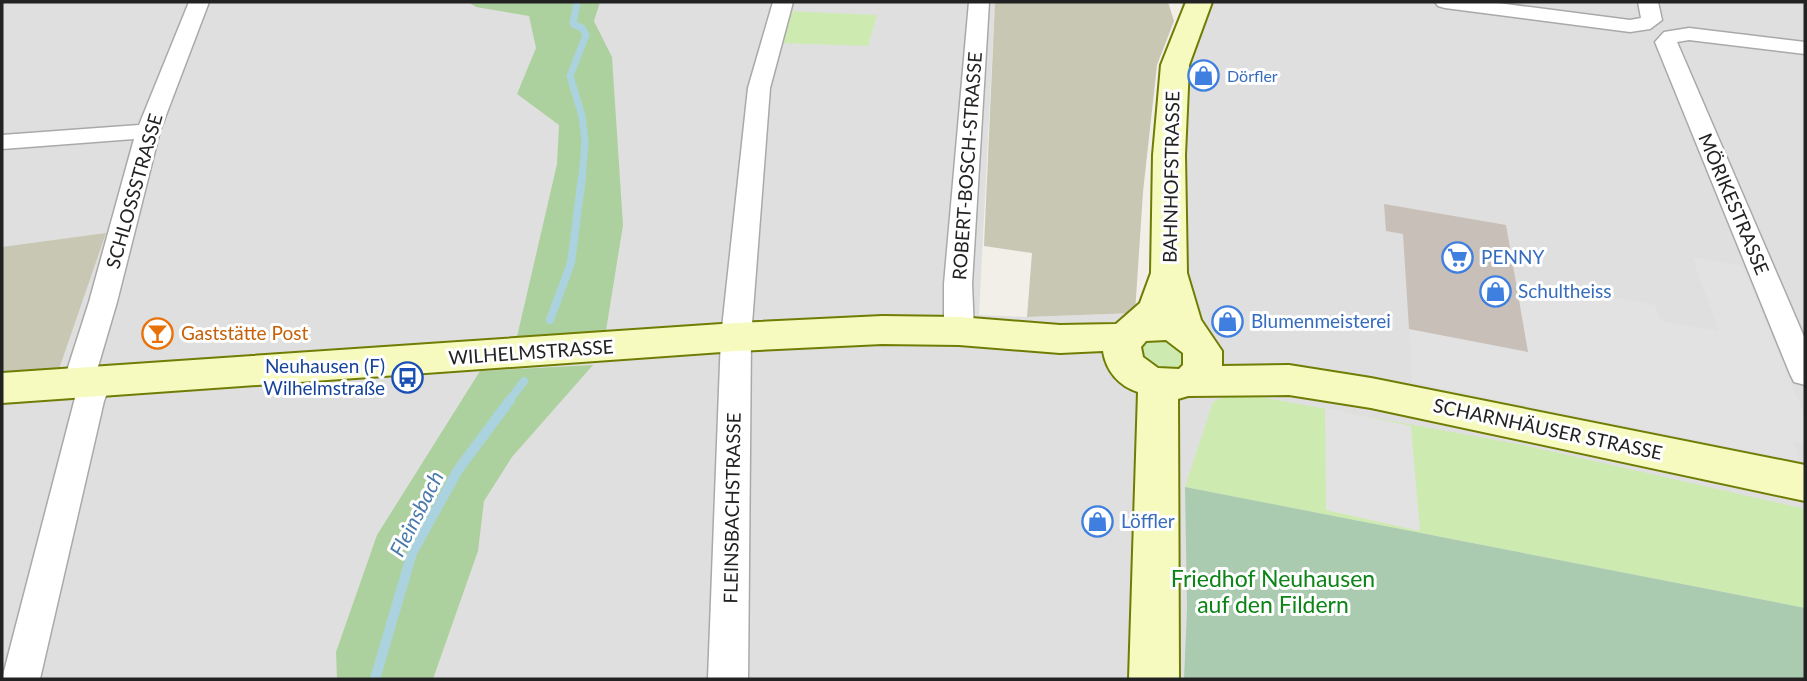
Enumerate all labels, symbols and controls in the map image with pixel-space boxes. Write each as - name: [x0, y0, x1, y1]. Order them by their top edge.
- street label: ROBERT-BOSCH-STRASSE: [947, 51, 986, 281]
- shop icon: Dörfler: [1187, 59, 1221, 93]
- place label: Dörfler: [1227, 66, 1278, 85]
- street label: BAHNHOFSTRASSE: [1158, 91, 1183, 263]
- street label: SCHLOSSSTRASSE: [100, 111, 167, 271]
- street label: MÖRIKESTRASSE: [1694, 130, 1775, 278]
- supermarket icon: PENNY: [1441, 240, 1475, 274]
- place label: PENNY: [1481, 245, 1544, 268]
- shop icon: Schultheiss: [1478, 274, 1512, 308]
- place label: Schultheiss: [1518, 279, 1611, 302]
- shop icon: Blumenmeisterei: [1211, 304, 1245, 338]
- place label: Blumenmeisterei: [1251, 309, 1391, 332]
- bar icon: Gaststätte Post: [141, 316, 175, 350]
- place label: Gaststätte Post: [181, 321, 308, 344]
- street label: WILHELMSTRASSE: [448, 334, 614, 369]
- place label: Neuhausen (F) Wilhelmstraße: [263, 354, 385, 399]
- bus stop icon: Neuhausen (F) Wilhelmstraße: [391, 360, 425, 394]
- street label: SCHARNHÄUSER STRASSE: [1431, 393, 1665, 464]
- street label: FLEINSBACHSTRASSE: [718, 412, 745, 604]
- water label: Fleinsbach: [384, 466, 448, 560]
- shop icon: Löffler: [1081, 504, 1115, 538]
- place label: Löffler: [1121, 509, 1175, 532]
- park label: Friedhof Neuhausen auf den Fildern: [1171, 564, 1375, 618]

